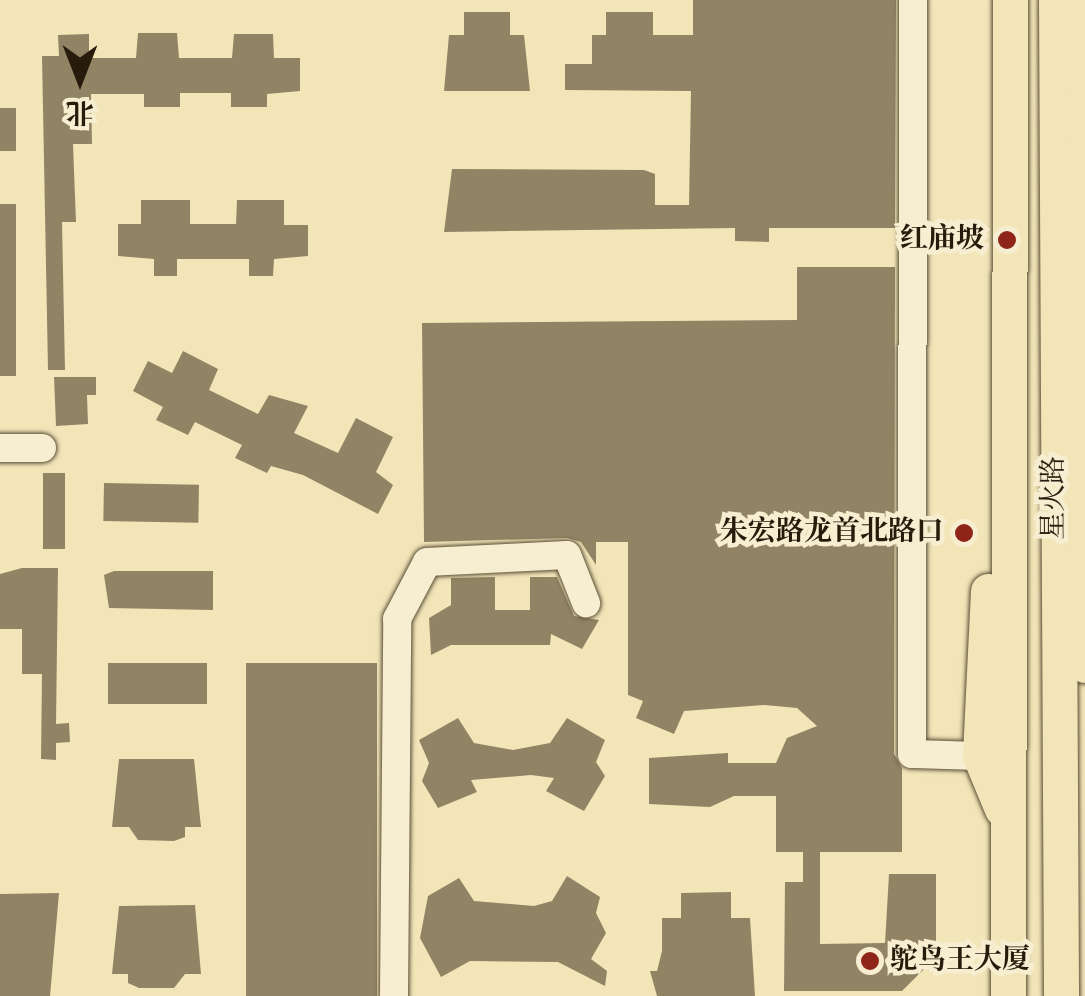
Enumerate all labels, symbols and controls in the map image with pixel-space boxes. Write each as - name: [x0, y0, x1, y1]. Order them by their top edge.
- north arrow: [30, 30, 130, 130]
- text: 北: [66, 96, 94, 124]
- place label: 红庙坡: [900, 223, 984, 257]
- marker: 红庙坡: [994, 227, 1020, 253]
- street label: 星火路: [1038, 456, 1072, 540]
- place label: 朱宏路龙首北路口: [720, 516, 944, 550]
- marker: 朱宏路龙首北路口: [953, 522, 975, 544]
- place label: 鸵鸟王大厦: [890, 944, 1030, 978]
- marker: 鸵鸟王大厦: [859, 950, 881, 972]

